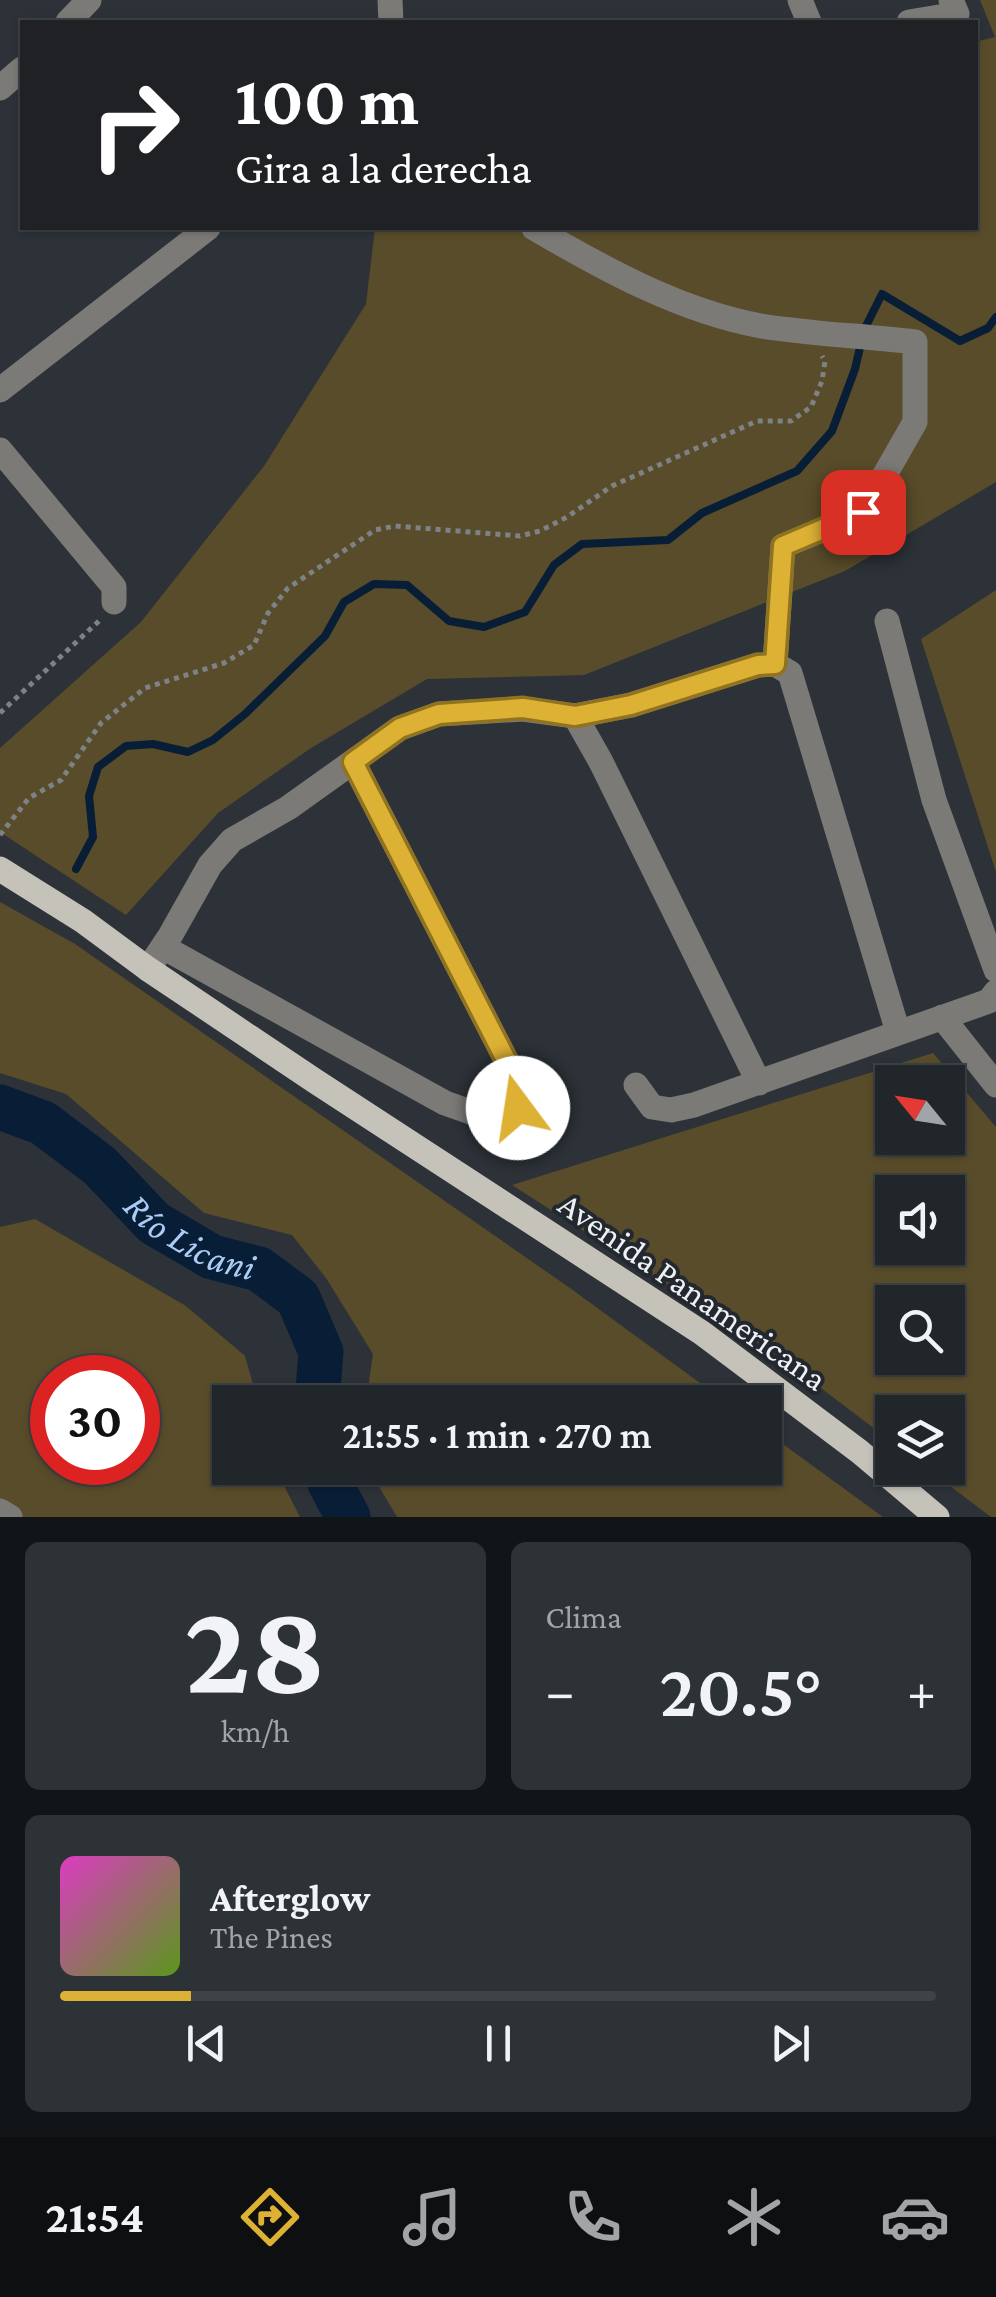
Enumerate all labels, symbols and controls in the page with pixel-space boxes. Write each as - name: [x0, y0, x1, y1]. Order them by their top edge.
- icon: right: [70, 60, 200, 190]
- text: 100 m: [235, 61, 419, 139]
- text: Gira a la derecha: [235, 143, 532, 193]
- pin: [821, 470, 906, 555]
- icon: arrive: [836, 485, 891, 540]
- position arrow: [466, 1056, 570, 1160]
- north arrow: [875, 1065, 965, 1155]
- map controls: [875, 1065, 965, 1485]
- button: sound: [875, 1175, 965, 1265]
- street label: Avenida Panamericana: [551, 1184, 834, 1399]
- water label: Río Licani: [116, 1185, 261, 1288]
- button: search: [875, 1285, 965, 1375]
- speed limit sign: 30: [30, 1355, 160, 1485]
- button: layers: [875, 1395, 965, 1485]
- text: 21:55 · 1 min · 270 m: [342, 1414, 652, 1456]
- text: 28: [184, 1575, 326, 1720]
- text: Clima: [546, 1599, 622, 1635]
- text: 20.5°: [660, 1649, 822, 1732]
- text: −: [546, 1661, 575, 1722]
- text: +: [907, 1661, 936, 1722]
- text: km/h: [221, 1713, 290, 1749]
- text: Afterglow: [210, 1877, 370, 1919]
- text: The Pines: [210, 1919, 333, 1955]
- icon: previous: [179, 2016, 234, 2071]
- icon: pause: [471, 2016, 526, 2071]
- icon: next: [763, 2016, 818, 2071]
- icon: directions: [235, 2182, 305, 2252]
- icon: music: [397, 2182, 467, 2252]
- icon: phone: [558, 2182, 628, 2252]
- icon: climate: [719, 2182, 789, 2252]
- icon: car: [880, 2182, 950, 2252]
- text: 21:54: [46, 2192, 144, 2242]

